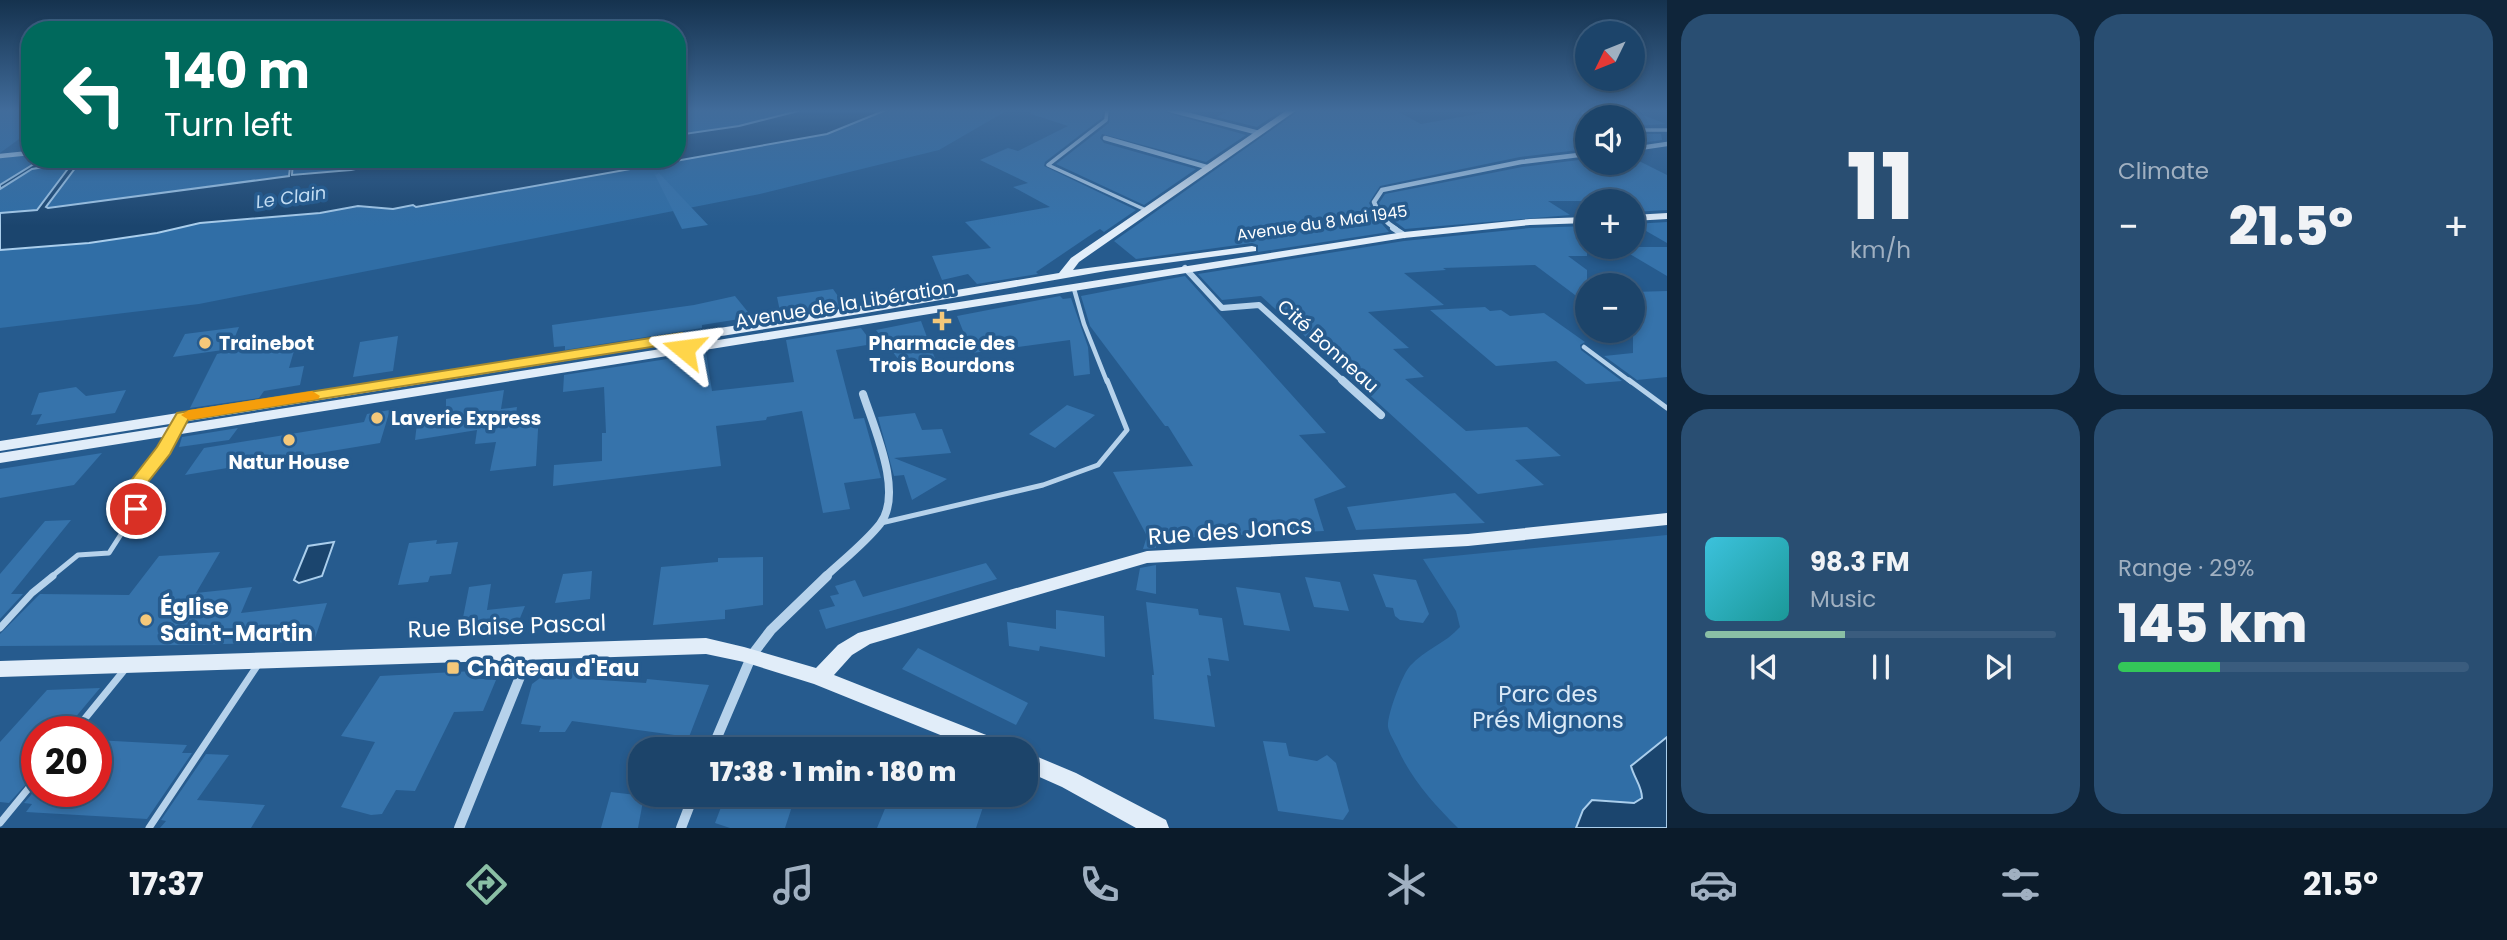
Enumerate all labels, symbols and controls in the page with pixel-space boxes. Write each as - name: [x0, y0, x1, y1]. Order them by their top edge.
- north arrow: [1575, 21, 1645, 91]
- map controls: [1575, 21, 1645, 343]
- text: 140 m: [164, 37, 310, 105]
- icon: left: [49, 49, 140, 140]
- text: Turn left: [164, 102, 293, 147]
- button: sound: [1575, 105, 1645, 175]
- text: 11: [1846, 123, 1915, 251]
- text: Climate: [2118, 155, 2209, 187]
- water label: Le Clain: [254, 180, 328, 214]
- button: +: [1575, 189, 1645, 259]
- text: 21.5°: [2229, 190, 2353, 263]
- street label: Avenue du 8 Mai 1945: [1235, 200, 1409, 246]
- text: −: [2118, 200, 2139, 253]
- text: +: [2443, 200, 2469, 253]
- text: km/h: [1850, 234, 1911, 266]
- street label: Avenue de la Libération: [733, 273, 957, 335]
- button: −: [1575, 273, 1645, 343]
- street label: Cité Bonneau: [1271, 293, 1385, 399]
- position arrow: [647, 312, 721, 386]
- marker: Pharmacie des Trois Bourdons: [934, 313, 950, 329]
- place label: Trainebot: [219, 330, 314, 357]
- place label: Pharmacie des Trois Bourdons: [869, 330, 1015, 379]
- marker: Trainebot: [197, 335, 213, 351]
- place label: Laverie Express: [391, 405, 541, 432]
- marker: Laverie Express: [369, 410, 385, 426]
- marker: Natur House: [281, 432, 297, 448]
- place label: Natur House: [229, 449, 350, 476]
- pin: [106, 479, 166, 539]
- icon: arrive: [117, 490, 155, 528]
- street label: Rue des Joncs: [1147, 509, 1313, 553]
- text: 98.3 FM: [1810, 544, 1910, 580]
- text: Range · 29%: [2118, 552, 2254, 584]
- text: Music: [1810, 583, 1876, 615]
- text: 145 km: [2118, 587, 2307, 660]
- place label: Église Saint-Martin: [160, 591, 313, 649]
- street label: Rue Blaise Pascal: [407, 607, 607, 645]
- marker: Église Saint-Martin: [138, 612, 154, 628]
- icon: previous: [1745, 648, 1783, 686]
- icon: pause: [1862, 648, 1900, 686]
- icon: next: [1979, 648, 2017, 686]
- place label: Château d'Eau: [467, 652, 639, 684]
- marker: Château d'Eau: [445, 660, 461, 676]
- park label: Parc des Prés Mignons: [1472, 678, 1624, 736]
- speed limit sign: 20: [21, 716, 112, 807]
- text: 17:38 · 1 min · 180 m: [710, 754, 956, 790]
- icon: directions: [462, 860, 511, 909]
- icon: music: [769, 860, 818, 909]
- icon: phone: [1075, 860, 1124, 909]
- icon: climate: [1382, 860, 1431, 909]
- icon: car: [1689, 860, 1738, 909]
- icon: filters: [1996, 860, 2045, 909]
- text: 17:37: [129, 861, 204, 906]
- text: 21.5°: [2303, 861, 2378, 906]

